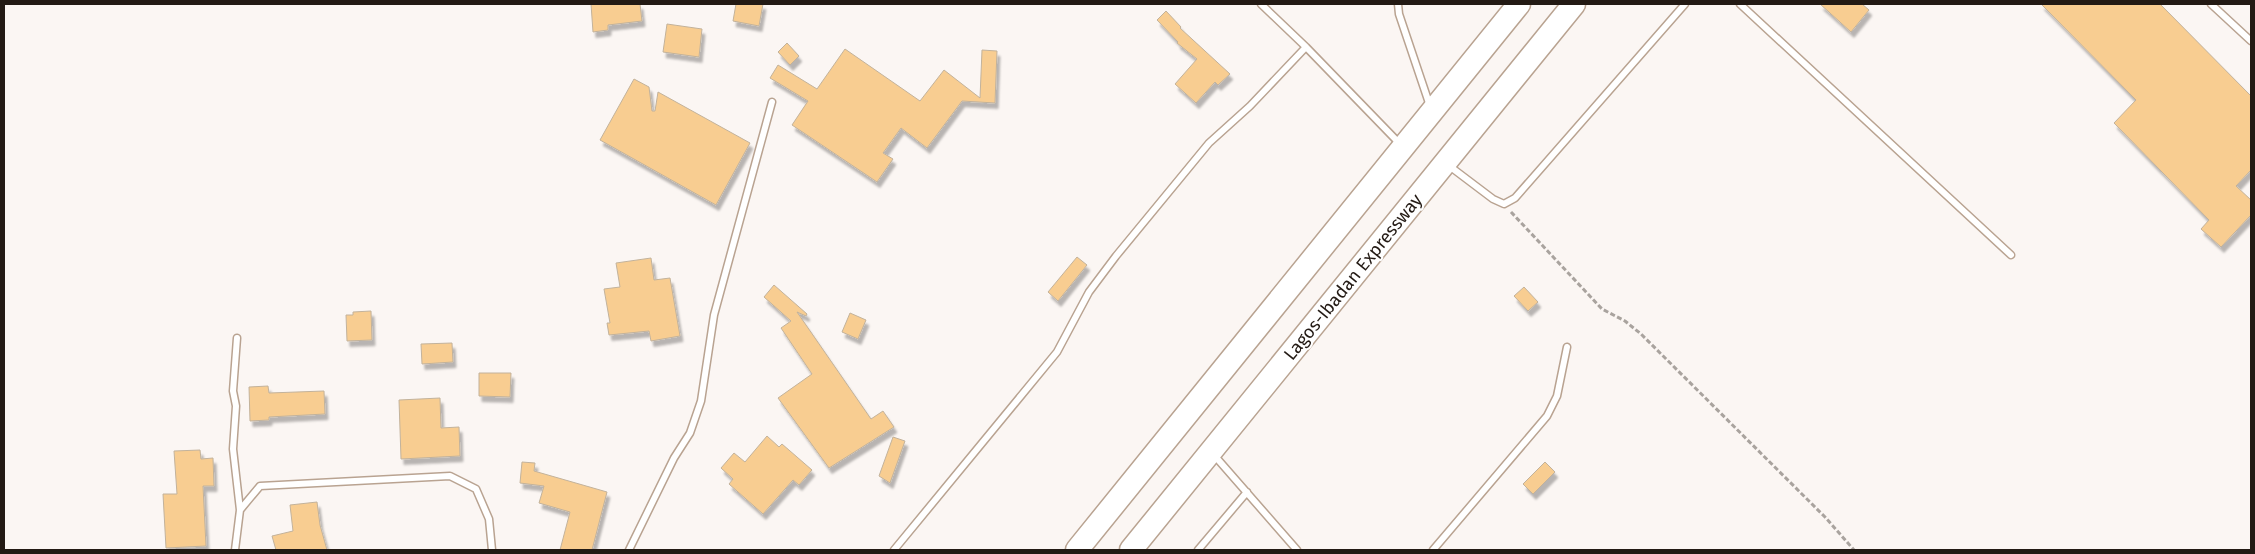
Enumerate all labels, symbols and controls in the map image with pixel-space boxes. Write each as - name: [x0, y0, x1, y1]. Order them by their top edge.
- street label: Lagos-Ibadan Expressway: [1279, 189, 1427, 365]

